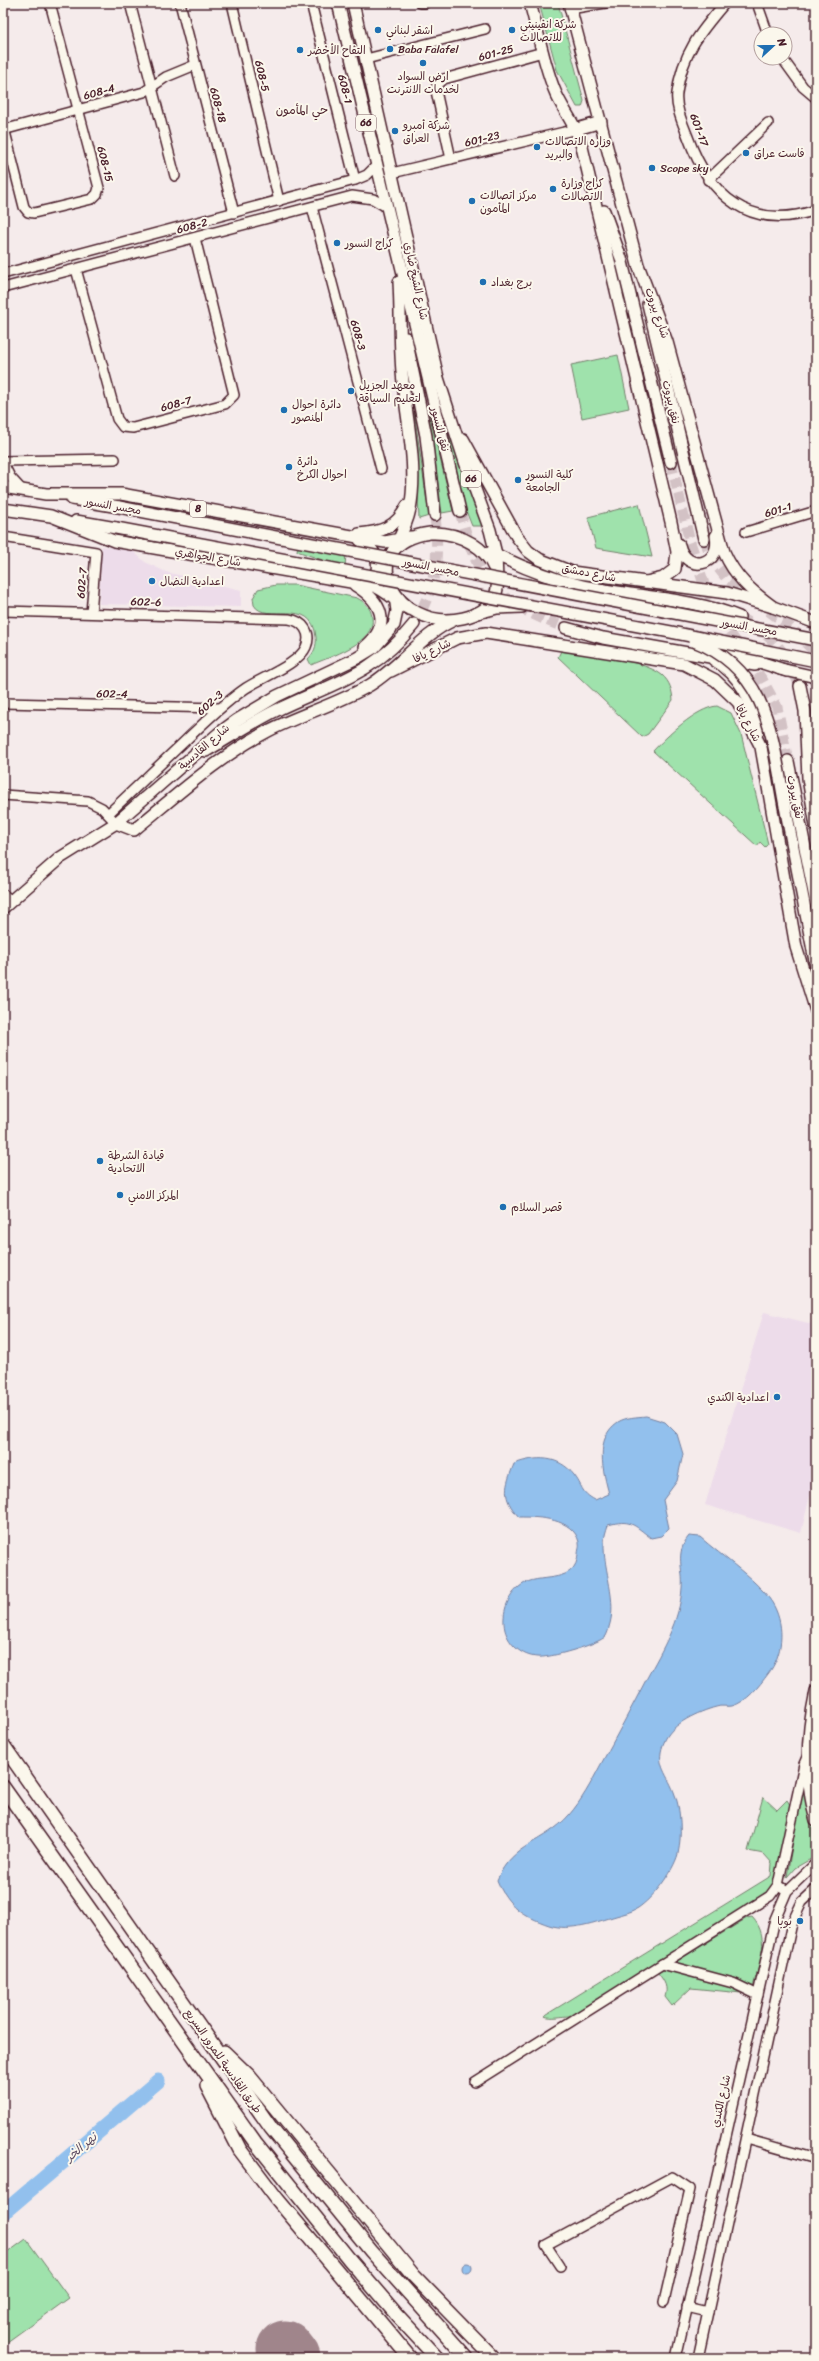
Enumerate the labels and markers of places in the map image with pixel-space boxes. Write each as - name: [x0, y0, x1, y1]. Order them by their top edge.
- place label: شركة انفينيتي للاتصالات: [520, 15, 577, 47]
- place label: اشقر لبناني: [386, 21, 433, 41]
- marker: اشقر لبناني: [373, 25, 383, 35]
- marker: شركة انفينيتي للاتصالات: [507, 25, 517, 35]
- place label: Baba Falafel: [398, 40, 459, 59]
- place label: التفاح الأخضر: [307, 41, 366, 60]
- marker: Baba Falafel: [385, 44, 395, 54]
- marker: التفاح الأخضر: [295, 45, 305, 55]
- marker: ارض السواد لخدمات الانترنت: [418, 58, 428, 68]
- place label: ارض السواد لخدمات الانترنت: [387, 67, 459, 99]
- place label: شركة أمبرو العراق: [402, 116, 450, 148]
- marker: شركة أمبرو العراق: [390, 126, 400, 136]
- place label: وزاره الاتصالات والبريد: [545, 132, 611, 164]
- marker: وزاره الاتصالات والبريد: [532, 142, 542, 152]
- place label: فاست عراق: [754, 144, 805, 163]
- marker: فاست عراق: [741, 148, 751, 158]
- place label: Scope sky: [660, 159, 709, 178]
- marker: Scope sky: [647, 163, 657, 173]
- place label: كراج وزارة الاتصالات: [561, 174, 604, 206]
- marker: كراج وزارة الاتصالات: [548, 184, 558, 194]
- place label: مركز اتصالات المأمون: [480, 186, 537, 218]
- marker: مركز اتصالات المأمون: [467, 196, 477, 206]
- place label: كراج النسور: [344, 234, 394, 253]
- marker: كراج النسور: [332, 238, 342, 248]
- place label: برج بغداد: [491, 273, 532, 292]
- marker: برج بغداد: [478, 277, 488, 287]
- place label: معهد الجزيل لتعليم السياقة: [359, 376, 421, 408]
- marker: معهد الجزيل لتعليم السياقة: [346, 386, 356, 396]
- place label: دائرة احوال المنصور: [291, 395, 341, 427]
- marker: دائرة احوال المنصور: [279, 405, 289, 415]
- place label: دائرة احوال الكرخ: [297, 452, 347, 484]
- marker: دائرة احوال الكرخ: [284, 462, 294, 472]
- place label: كلية النسور الجامعة: [525, 465, 574, 497]
- marker: كلية النسور الجامعة: [513, 475, 523, 485]
- place label: اعدادية النضال: [160, 572, 224, 591]
- marker: اعدادية النضال: [147, 576, 157, 586]
- place label: قيادة الشرطة الاتحادية: [108, 1146, 164, 1178]
- marker: قيادة الشرطة الاتحادية: [95, 1156, 105, 1166]
- place label: المركز الامني: [128, 1186, 179, 1206]
- marker: المركز الامني: [115, 1190, 125, 1200]
- place label: قصر السلام: [511, 1198, 562, 1217]
- marker: قصر السلام: [498, 1202, 508, 1212]
- place label: اعدادية الكندي: [707, 1388, 769, 1407]
- marker: اعدادية الكندي: [772, 1392, 782, 1402]
- place label: بوبا: [777, 1912, 792, 1931]
- marker: بوبا: [795, 1916, 805, 1926]

